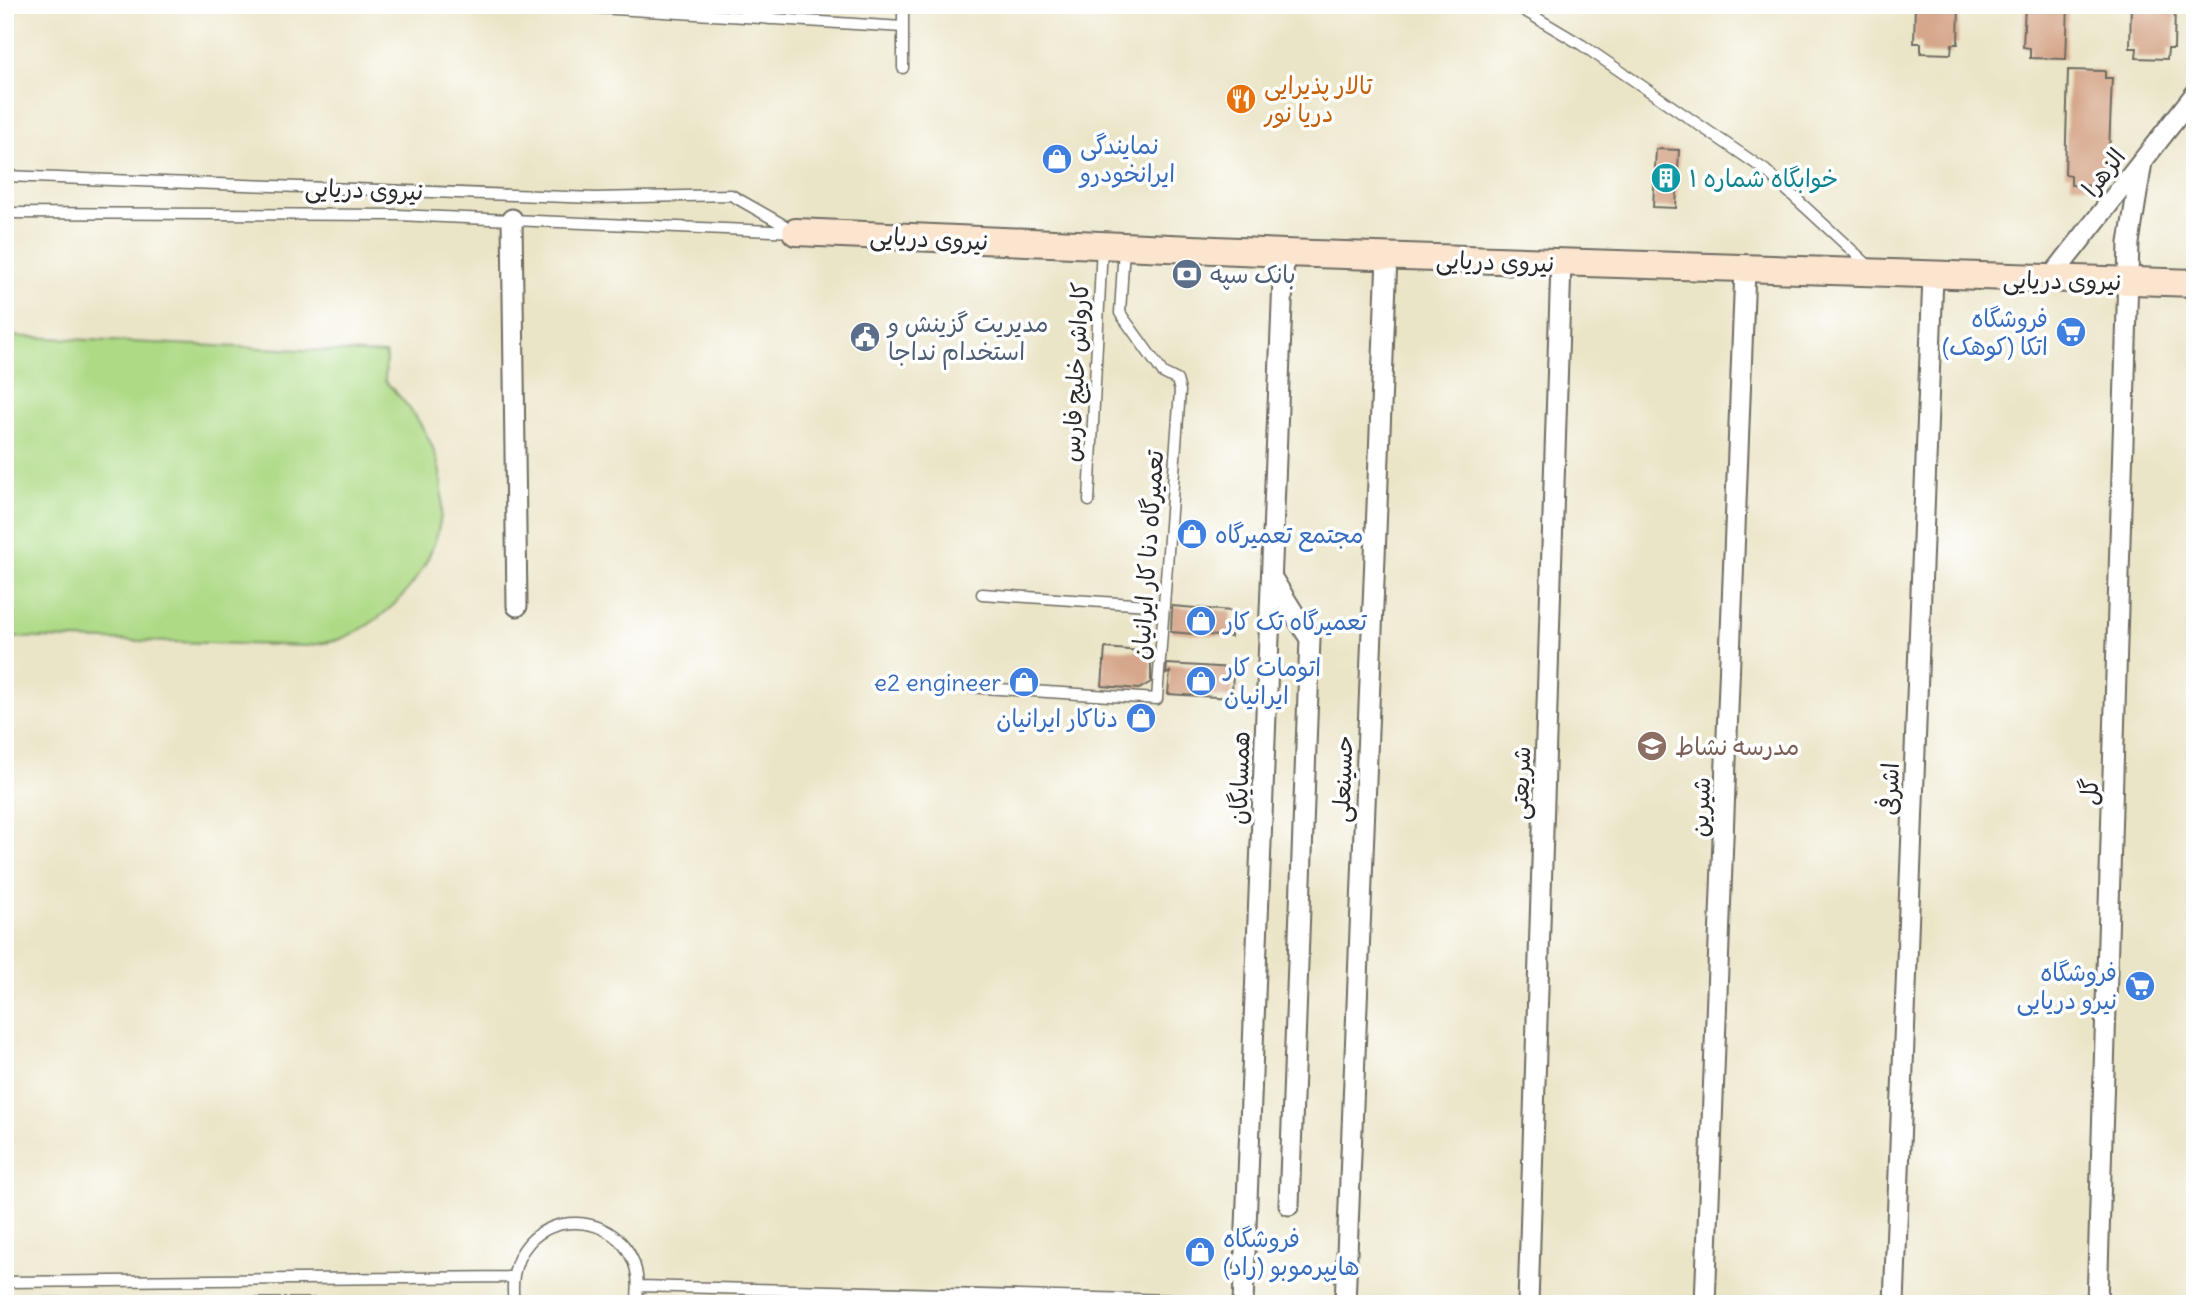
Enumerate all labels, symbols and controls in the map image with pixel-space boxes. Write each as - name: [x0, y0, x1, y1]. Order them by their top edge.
- place label: تالار پذیرایی دریا نور: [1263, 70, 1373, 129]
- restaurant icon: تالار پذیرایی دریا نور: [1224, 82, 1258, 116]
- place label: نمایندگی ایرانخودرو: [1078, 130, 1175, 188]
- shop icon: نمایندگی ایرانخودرو: [1040, 142, 1074, 176]
- street label: الزهرا: [2075, 142, 2131, 202]
- building icon: خوابگاه شماره ۱: [1649, 161, 1683, 195]
- place label: خوابگاه شماره ۱: [1689, 163, 1838, 194]
- street label: نیروی دریایی: [304, 172, 424, 207]
- street label: نیروی دریایی: [869, 220, 989, 257]
- street label: نیروی دریایی: [1435, 244, 1555, 279]
- bank icon: بانک سپه: [1170, 257, 1204, 291]
- place label: بانک سپه: [1210, 259, 1296, 290]
- street label: نیروی دریایی: [2002, 264, 2122, 297]
- street label: کارواش خلیج فارس: [1055, 281, 1097, 463]
- place label: فروشگاه اتکا (کوهک): [1942, 303, 2048, 362]
- place label: مدیریت گزینش و استخدام نداجا: [886, 308, 1048, 370]
- supermarket icon: فروشگاه اتکا (کوهک): [2054, 315, 2088, 349]
- public building icon: مدیریت گزینش و استخدام نداجا: [848, 320, 882, 354]
- street label: تعمیرگاه دنا کار ایرانیان: [1125, 448, 1169, 661]
- shop icon: مجتمع تعمیرگاه: [1175, 517, 1209, 551]
- place label: مجتمع تعمیرگاه: [1215, 519, 1364, 552]
- shop icon: تعمیرگاه تک کار: [1184, 604, 1218, 638]
- place label: تعمیرگاه تک کار: [1222, 606, 1368, 636]
- place label: اتومات کار ایرانیان: [1222, 652, 1321, 710]
- shop icon: اتومات کار ایرانیان: [1184, 664, 1218, 698]
- shop icon: e2 engineer: [1007, 665, 1041, 699]
- place label: e2 engineer: [874, 667, 1001, 697]
- shop icon: دناکار ایرانیان: [1124, 701, 1158, 735]
- place label: دناکار ایرانیان: [996, 703, 1118, 733]
- school or university icon: مدرسه نشاط: [1635, 729, 1669, 763]
- street label: همسایگان: [1222, 731, 1256, 825]
- place label: مدرسه نشاط: [1675, 731, 1799, 761]
- street label: حسینعلی: [1325, 735, 1360, 823]
- street label: شریعتی: [1504, 746, 1537, 820]
- street label: اشرفی: [1873, 762, 1905, 816]
- street label: شیرین: [1684, 776, 1716, 838]
- street label: گل: [2074, 778, 2104, 806]
- place label: فروشگاه نیرو دریایی: [2017, 957, 2117, 1016]
- supermarket icon: فروشگاه نیرو دریایی: [2123, 969, 2157, 1003]
- place label: فروشگاه هایپرموبو (راد): [1223, 1223, 1360, 1283]
- shop icon: فروشگاه هایپرموبو (راد): [1183, 1235, 1217, 1269]

